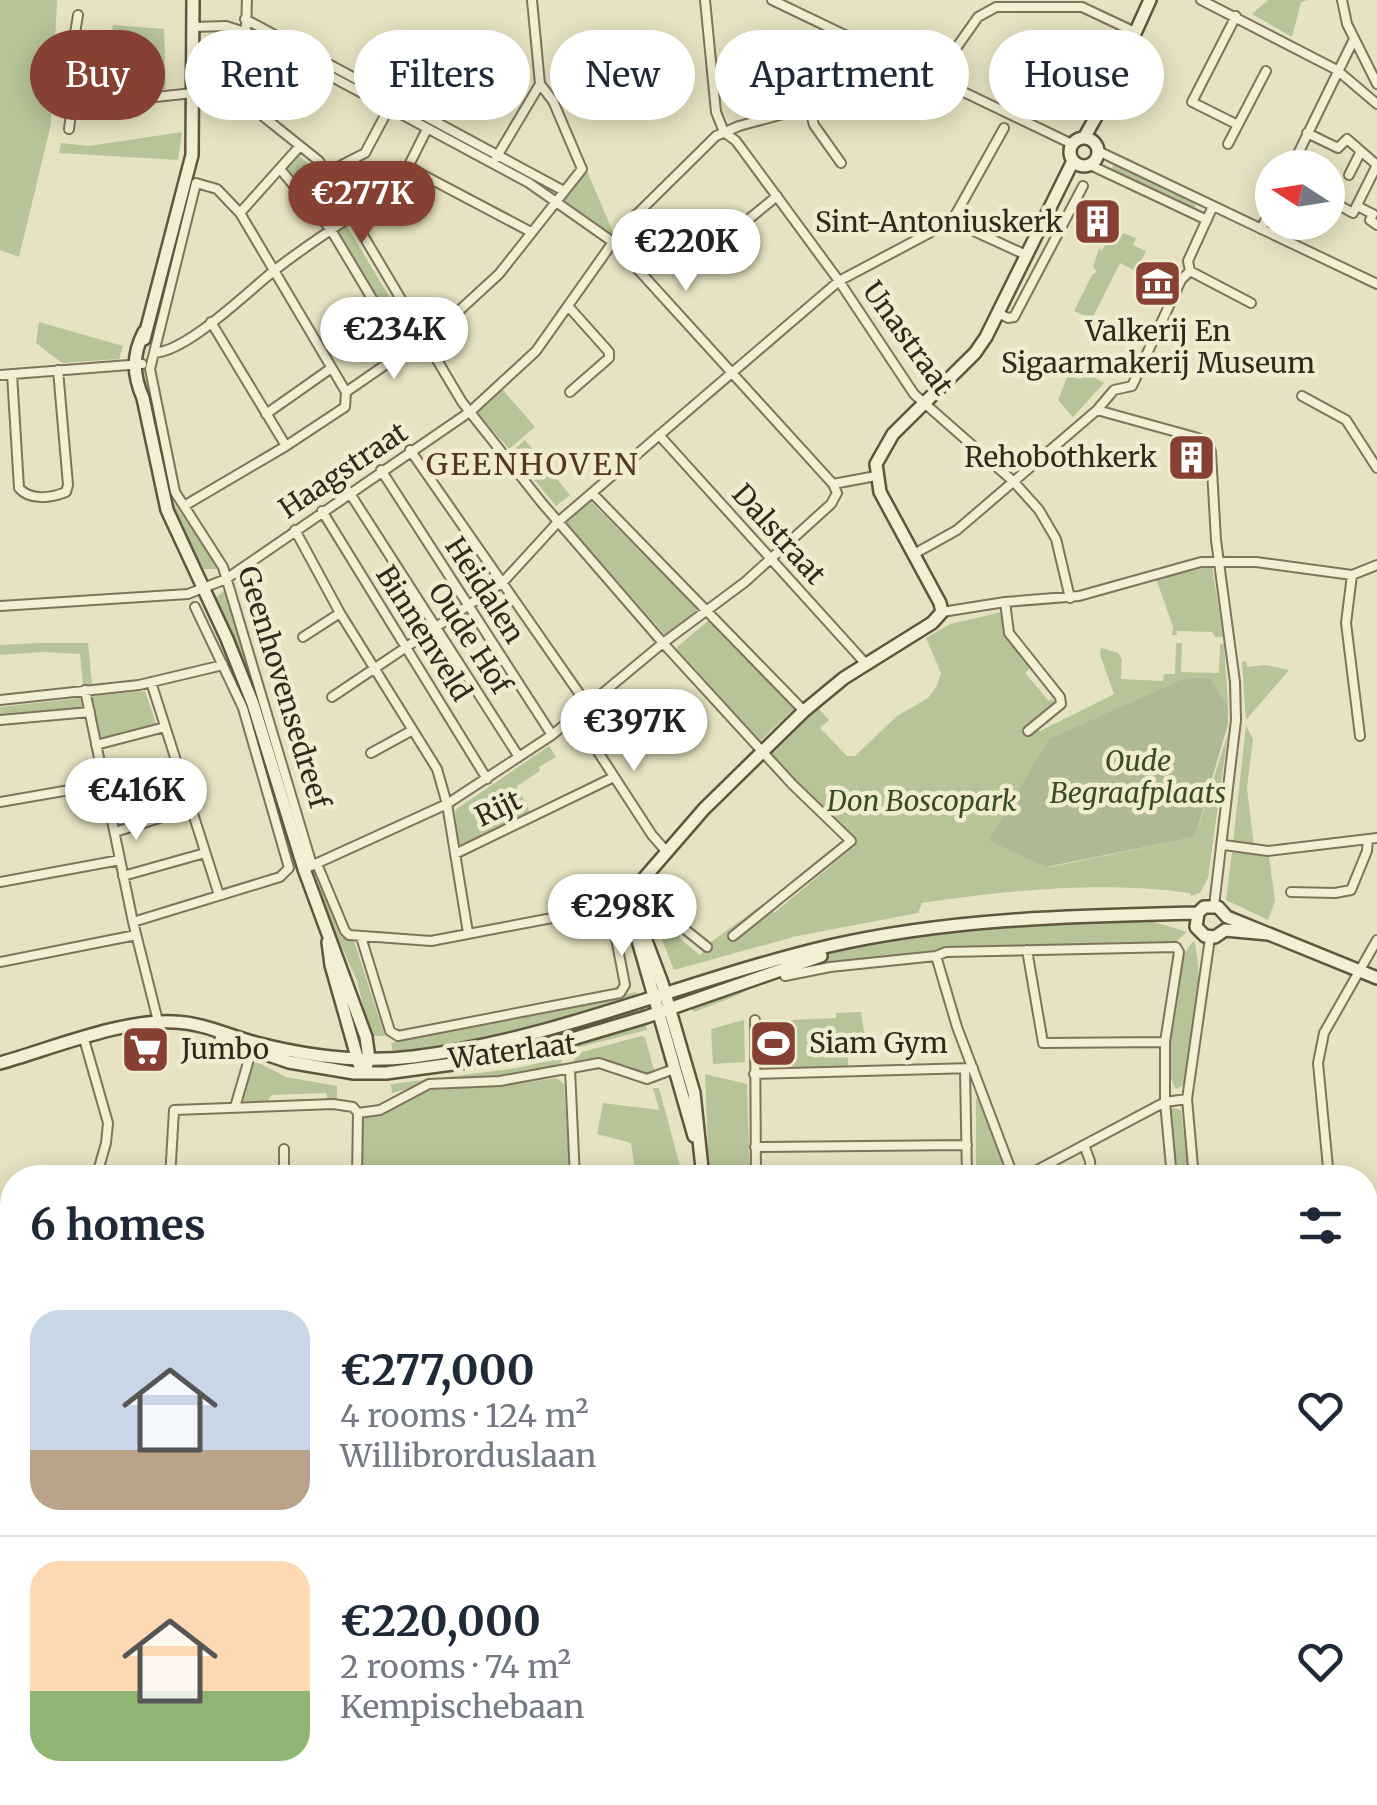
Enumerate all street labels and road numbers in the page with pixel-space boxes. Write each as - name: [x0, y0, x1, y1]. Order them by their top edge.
- street label: Unastraat: [855, 274, 961, 402]
- street label: Haagstraat: [272, 414, 414, 526]
- street label: Dalstraat: [724, 476, 834, 592]
- street label: Heidalen: [437, 530, 533, 650]
- street label: Binnenveld: [368, 559, 480, 708]
- street label: Geenhovensedreef: [230, 562, 338, 813]
- street label: Oude Hof: [421, 576, 520, 701]
- street label: Rijt: [469, 781, 527, 835]
- street label: Waterlaat: [445, 1025, 578, 1077]

